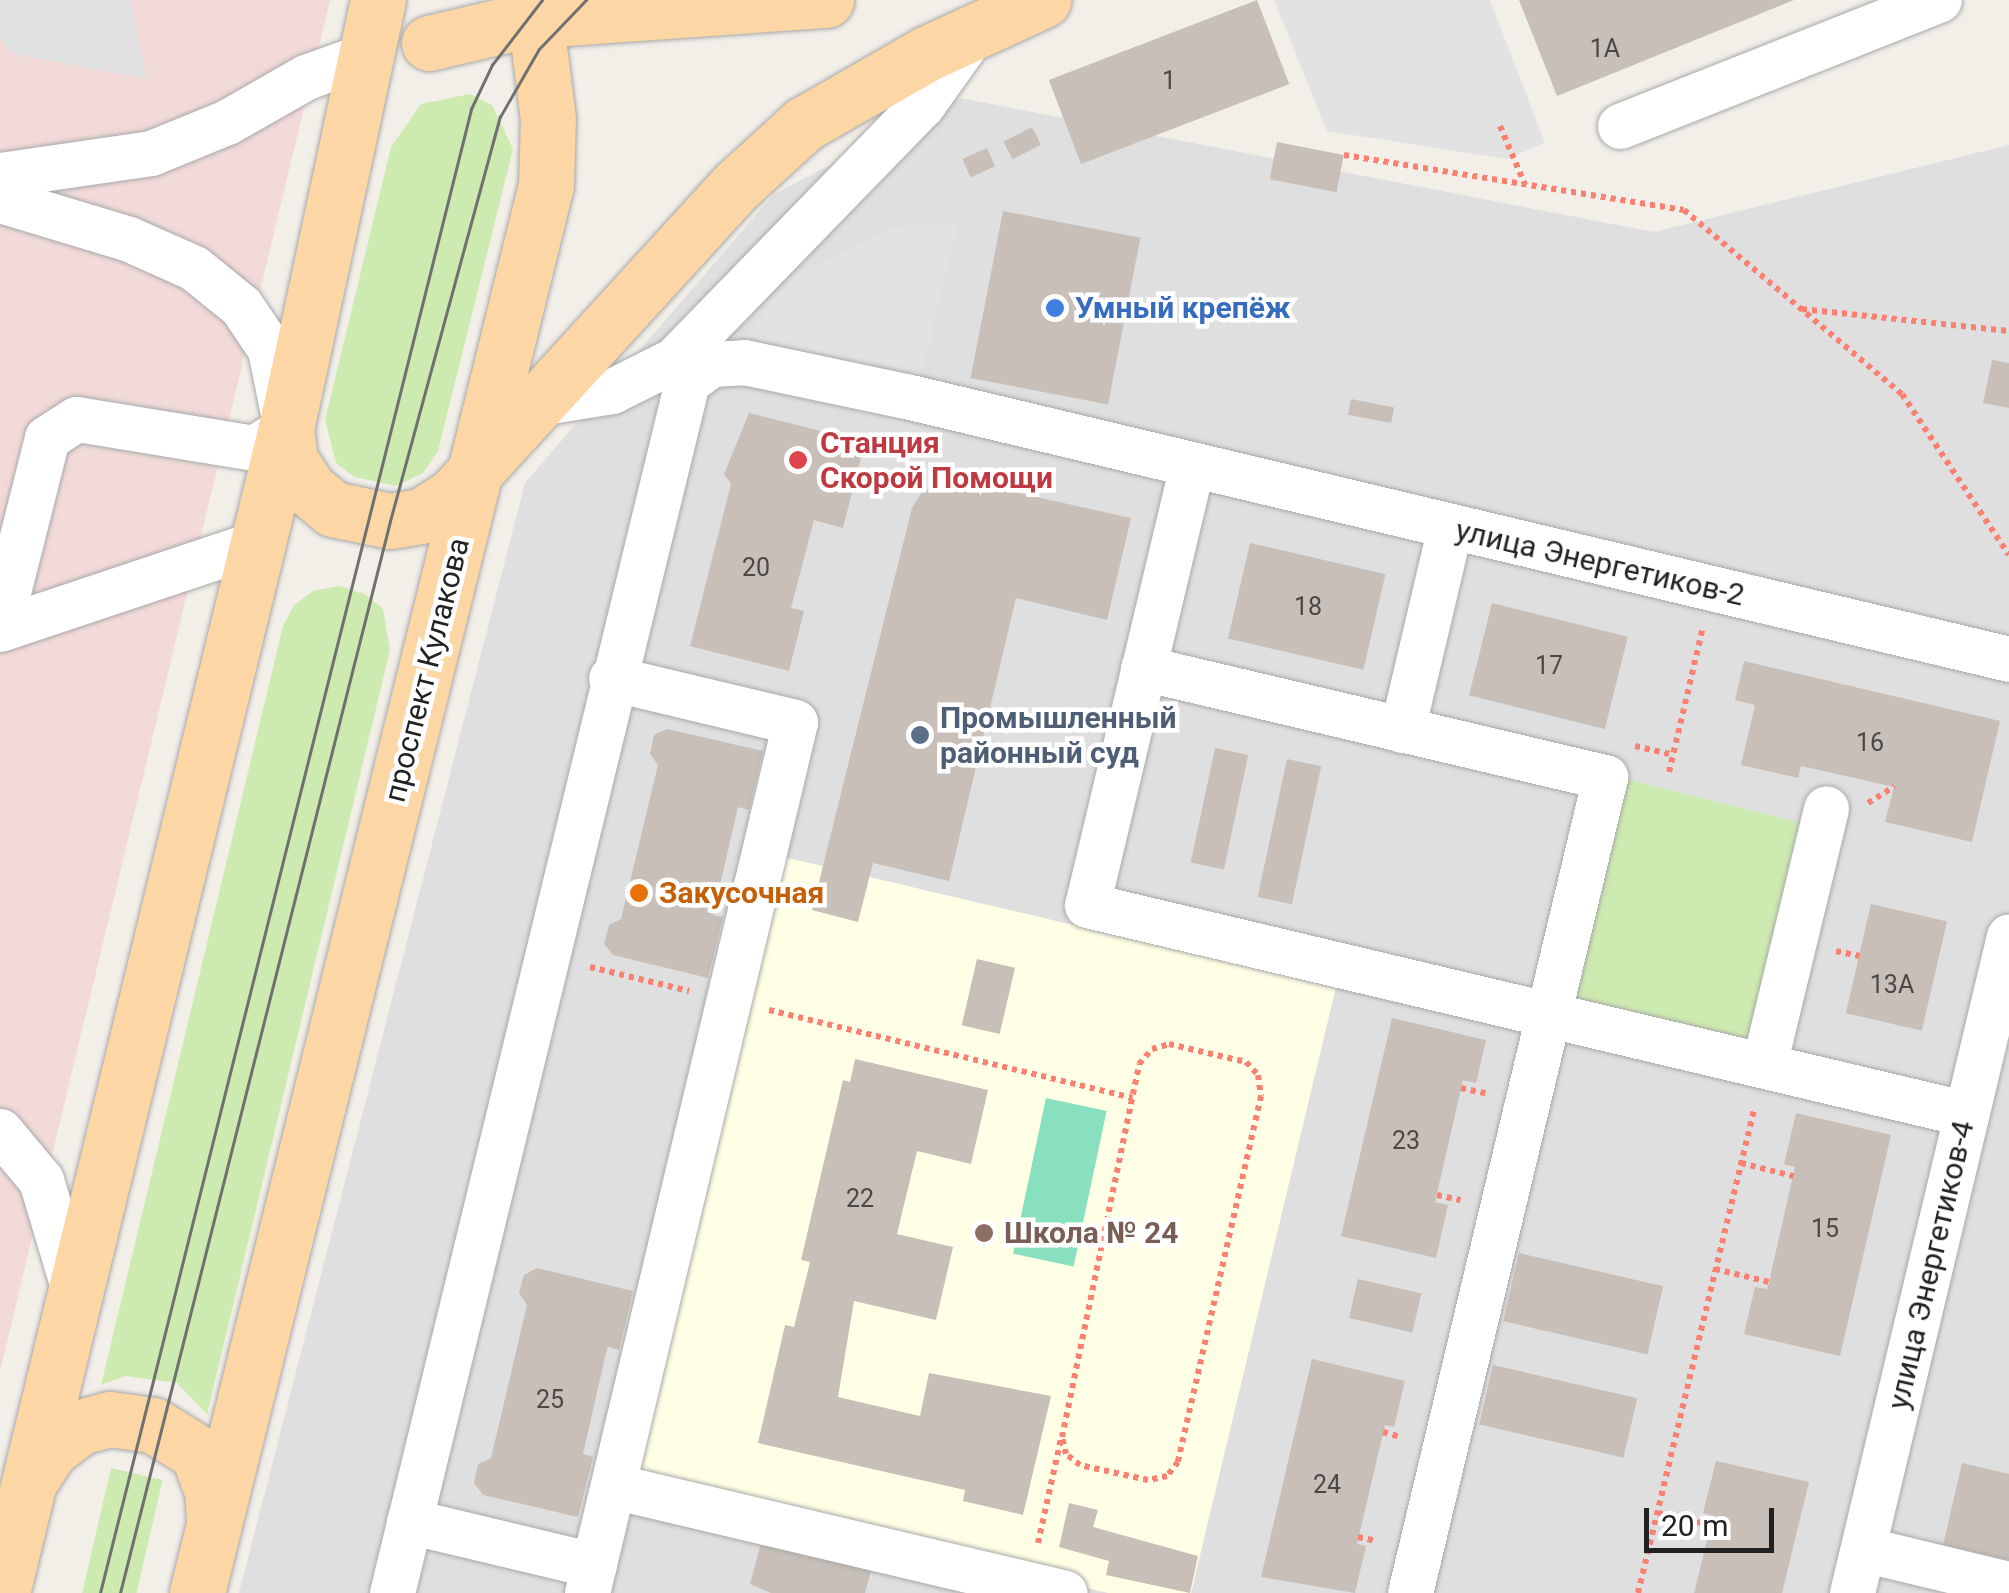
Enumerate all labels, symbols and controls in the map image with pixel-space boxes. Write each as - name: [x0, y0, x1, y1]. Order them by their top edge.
- house number: 1А: [1590, 34, 1620, 64]
- house number: 1: [1162, 66, 1176, 96]
- place label: Умный крепёж: [1075, 290, 1291, 326]
- marker: Умный крепёж: [1044, 297, 1066, 319]
- place label: Станция Скорой Помощи: [820, 425, 1053, 496]
- marker: Станция Скорой Помощи: [785, 447, 811, 473]
- street label: улица Энергетиков-2: [1452, 512, 1748, 614]
- street label: проспект Кулакова: [377, 534, 477, 806]
- house number: 20: [742, 553, 770, 583]
- house number: 18: [1294, 592, 1322, 622]
- house number: 17: [1535, 651, 1563, 681]
- place label: Промышленный районный суд: [940, 700, 1176, 770]
- marker: Промышленный районный суд: [909, 724, 931, 746]
- house number: 16: [1856, 728, 1884, 758]
- place label: Закусочная: [659, 875, 824, 911]
- marker: Закусочная: [628, 882, 650, 904]
- house number: 13А: [1870, 970, 1914, 1000]
- street label: улица Энергетиков-4: [1880, 1117, 1982, 1413]
- house number: 23: [1392, 1126, 1420, 1156]
- house number: 22: [846, 1184, 874, 1214]
- house number: 15: [1811, 1214, 1839, 1244]
- place label: Школа № 24: [1004, 1215, 1178, 1251]
- marker: Школа № 24: [973, 1222, 995, 1244]
- house number: 25: [536, 1385, 564, 1415]
- house number: 24: [1313, 1470, 1341, 1500]
- scale bar: [1649, 1488, 1779, 1550]
- text: 20 m: [1661, 1508, 1728, 1543]

